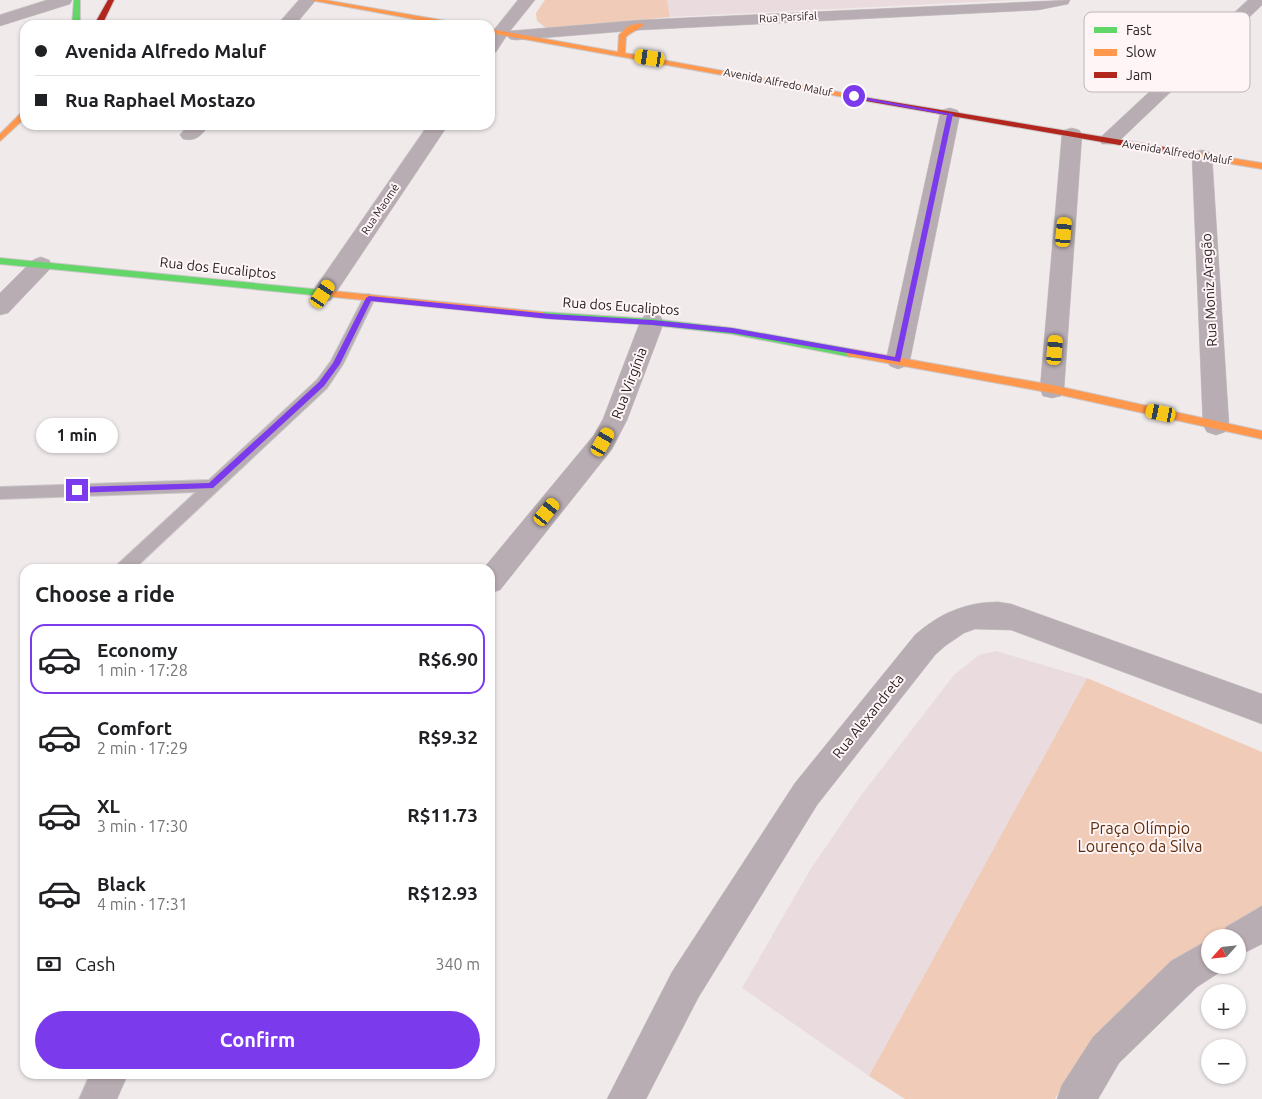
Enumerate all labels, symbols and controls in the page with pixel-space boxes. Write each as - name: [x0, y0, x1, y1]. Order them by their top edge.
- street label: Rua Parsifal: [759, 9, 817, 25]
- legend: [1084, 12, 1250, 92]
- text: Fast: [1126, 22, 1152, 38]
- text: Avenida Alfredo Maluf: [65, 40, 266, 62]
- text: Slow: [1126, 44, 1156, 60]
- car: [634, 48, 665, 68]
- street label: Avenida Alfredo Maluf: [723, 66, 834, 99]
- text: Jam: [1126, 67, 1152, 83]
- route start: [843, 85, 865, 107]
- text: Rua Raphael Mostazo: [65, 89, 256, 111]
- street label: Avenida Alfredo Maluf: [1122, 137, 1233, 167]
- street label: Rua Maomé: [359, 181, 401, 237]
- car: [1055, 216, 1072, 248]
- street label: Rua Moniz Aragão: [1198, 233, 1220, 347]
- street label: Rua dos Eucaliptos: [159, 254, 277, 282]
- car: [308, 277, 337, 311]
- street label: Rua dos Eucaliptos: [562, 294, 680, 318]
- car: [1046, 334, 1063, 366]
- street label: Rua Virgínia: [608, 345, 650, 421]
- car: [1144, 403, 1177, 423]
- callout: 1 min: [36, 418, 118, 452]
- car: [589, 425, 616, 459]
- text: 1 min: [57, 426, 97, 444]
- route end: [66, 479, 88, 501]
- car: [531, 496, 562, 528]
- text: Choose a ride: [35, 581, 175, 606]
- icon: car: [37, 637, 82, 682]
- text: Economy: [97, 639, 178, 661]
- text: R$6.90: [418, 648, 478, 670]
- text: 1 min · 17:28: [97, 661, 188, 679]
- street label: Rua Alexandreta: [829, 671, 907, 761]
- icon: car: [37, 715, 82, 760]
- text: Comfort: [97, 717, 172, 739]
- text: R$9.32: [418, 726, 478, 748]
- text: 2 min · 17:29: [97, 739, 188, 757]
- icon: car: [37, 793, 82, 838]
- text: XL: [97, 795, 120, 817]
- text: R$11.73: [407, 804, 478, 826]
- text: 3 min · 17:30: [97, 817, 188, 835]
- park label: Praça Olímpio Lourenço da Silva: [1078, 819, 1202, 855]
- icon: car: [37, 871, 82, 916]
- text: Black: [97, 873, 146, 895]
- text: R$12.93: [407, 882, 478, 904]
- text: 4 min · 17:31: [97, 895, 188, 913]
- north arrow: [1201, 929, 1246, 974]
- map controls: [1201, 929, 1246, 1084]
- icon: cash: [35, 950, 63, 978]
- text: Cash: [75, 953, 116, 975]
- text: 340 m: [435, 955, 480, 973]
- button: +: [1201, 984, 1246, 1029]
- button: Confirm: [35, 1011, 480, 1069]
- button: −: [1201, 1039, 1246, 1084]

